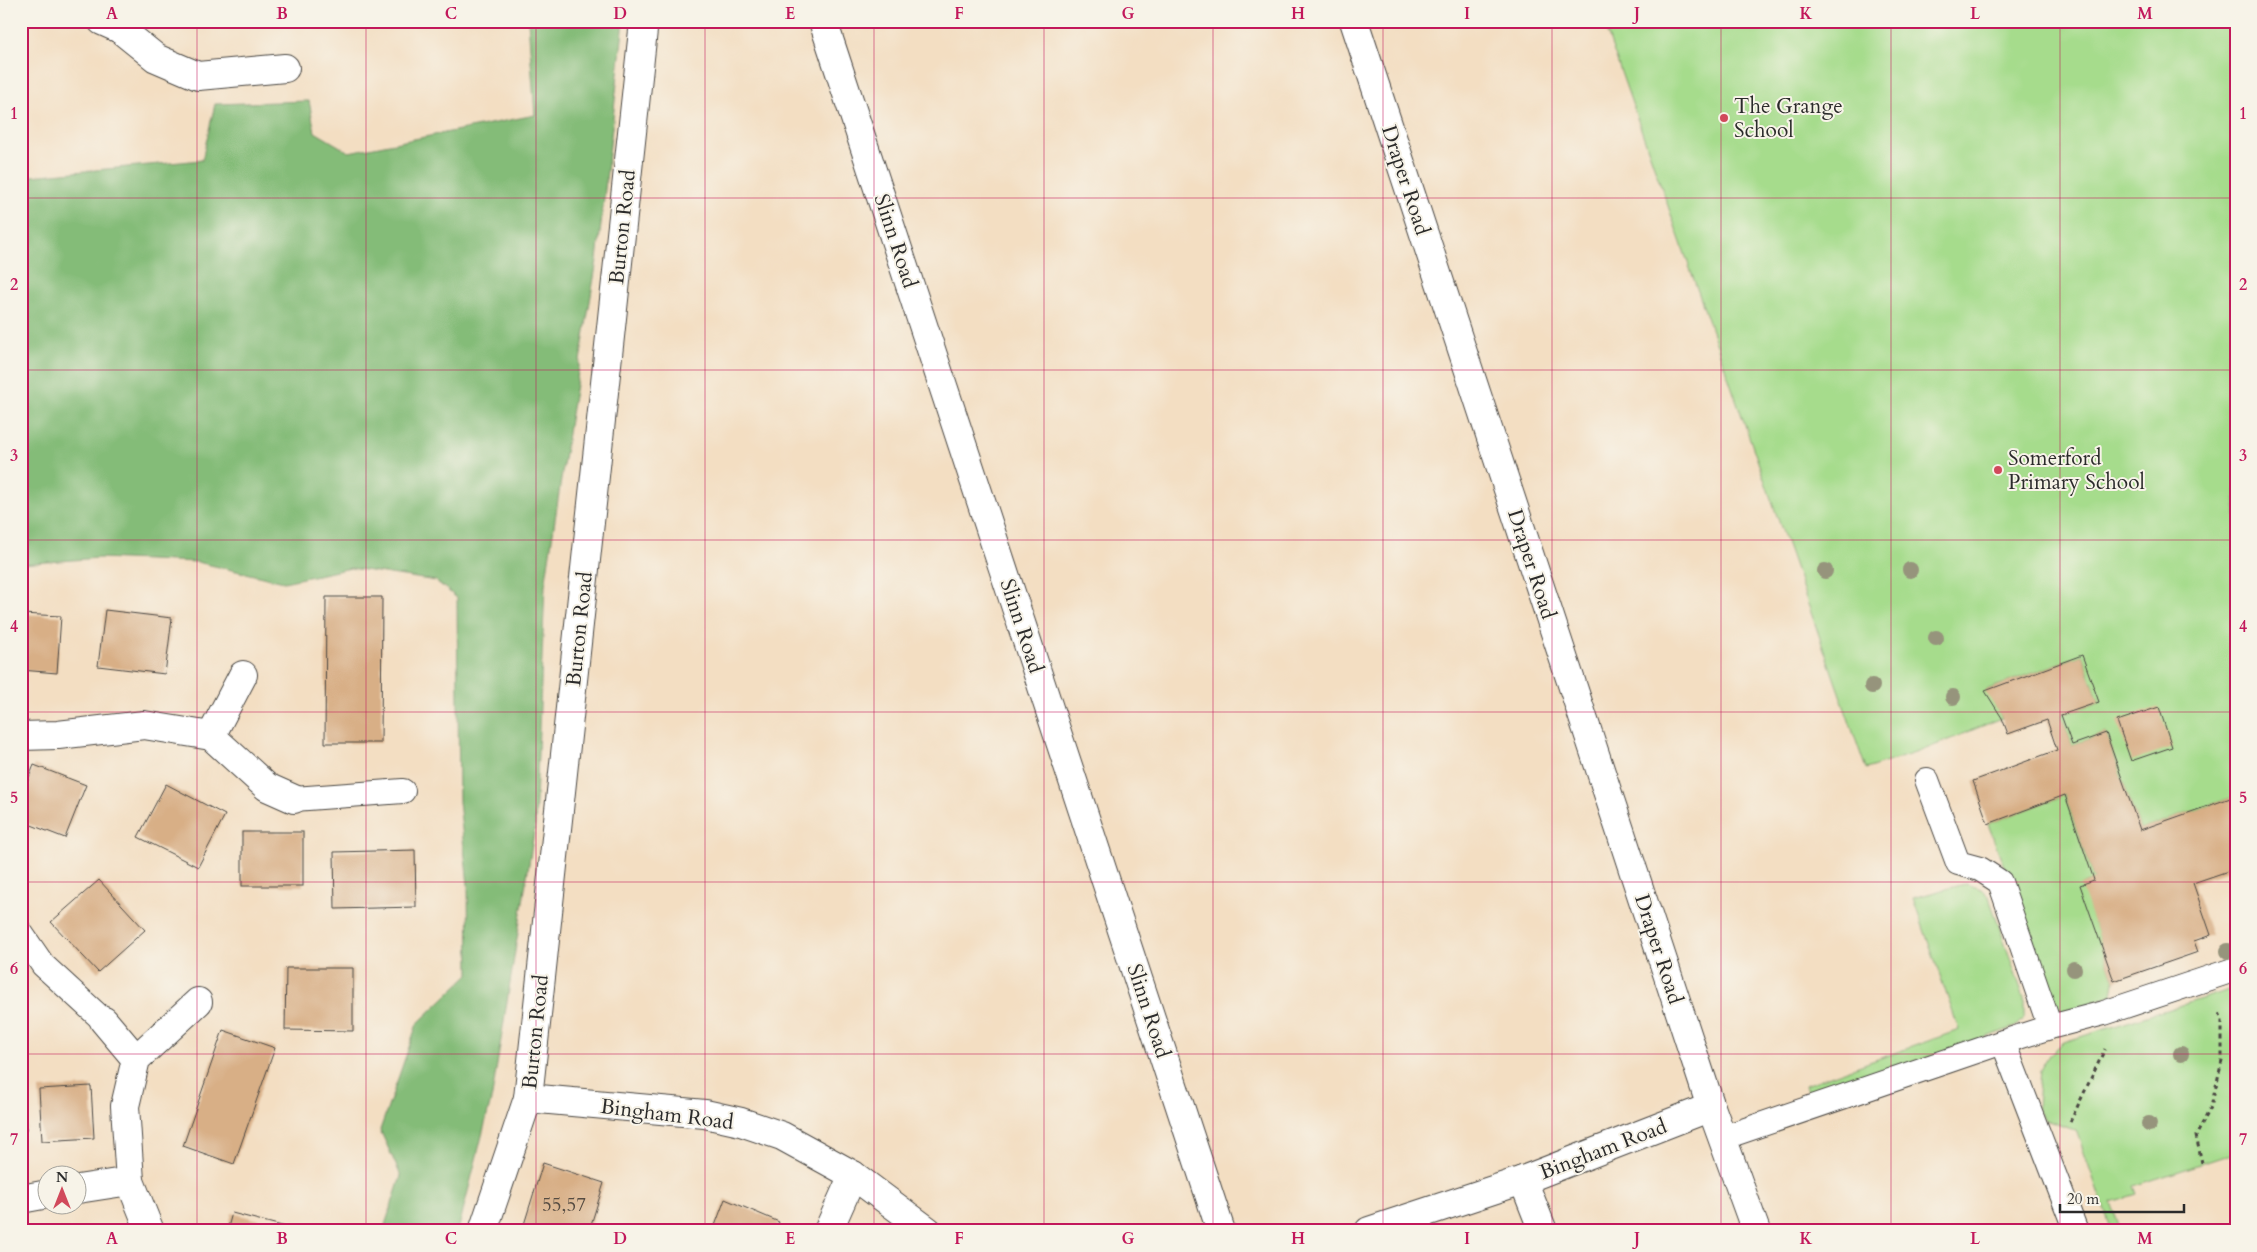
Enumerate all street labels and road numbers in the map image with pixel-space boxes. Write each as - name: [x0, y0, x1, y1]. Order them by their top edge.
- street label: Draper Road: [1374, 121, 1437, 239]
- street label: Burton Road: [602, 168, 643, 286]
- street label: Slinn Road: [867, 190, 924, 292]
- street label: Draper Road: [1500, 505, 1563, 623]
- street label: Burton Road: [559, 570, 600, 688]
- street label: Slinn Road: [993, 575, 1050, 677]
- street label: Draper Road: [1627, 890, 1690, 1008]
- street label: Slinn Road: [1120, 960, 1177, 1062]
- street label: Burton Road: [515, 973, 556, 1091]
- street label: Bingham Road: [599, 1092, 735, 1137]
- street label: Bingham Road: [1535, 1112, 1671, 1187]

